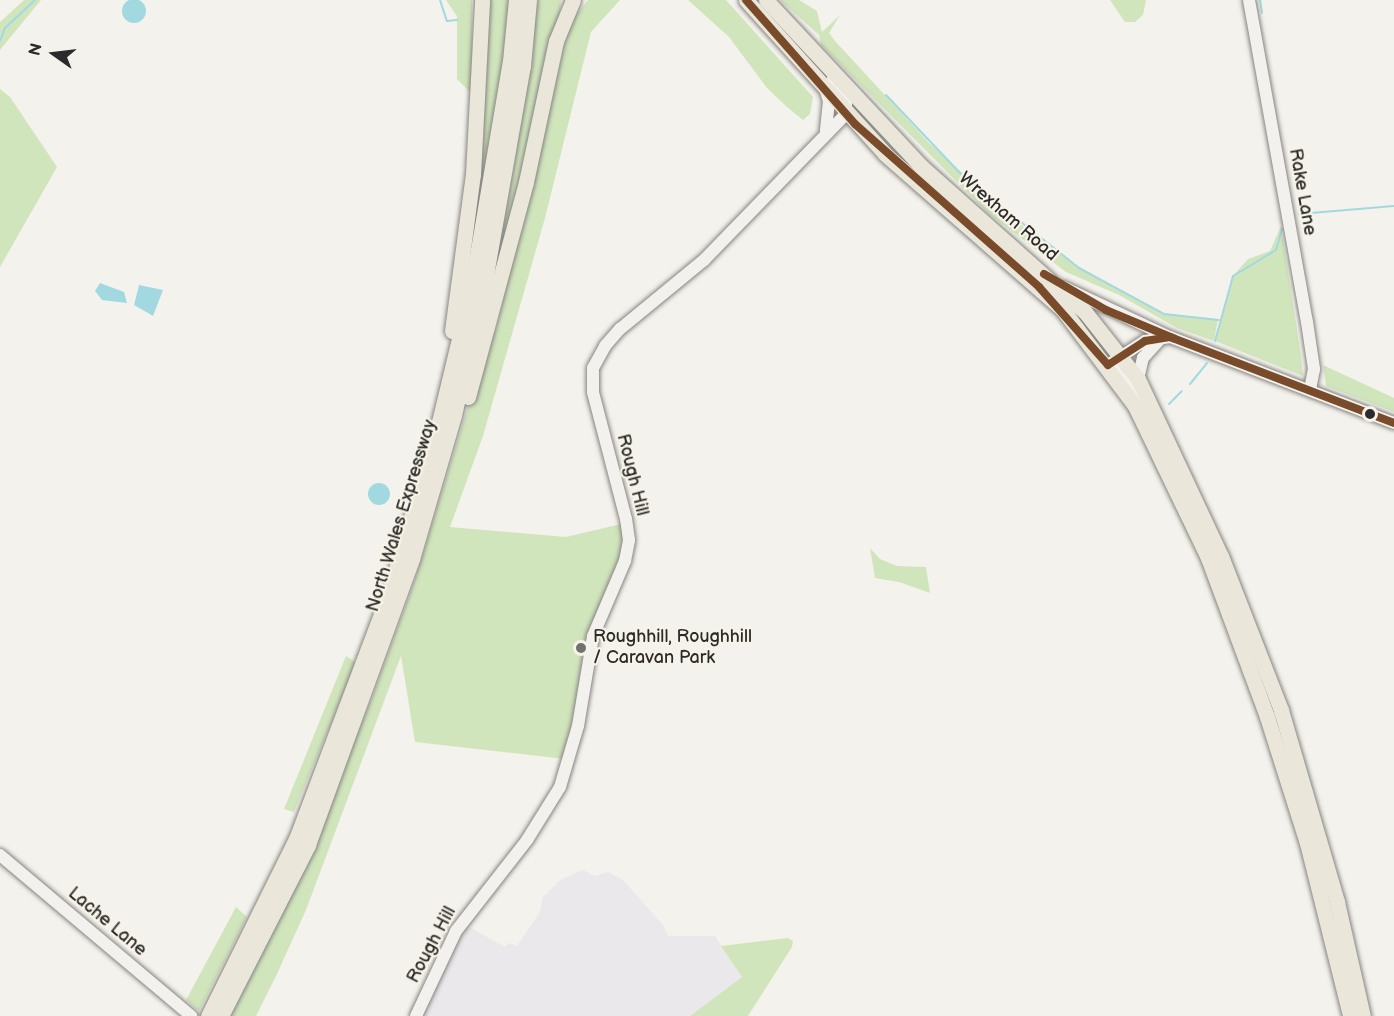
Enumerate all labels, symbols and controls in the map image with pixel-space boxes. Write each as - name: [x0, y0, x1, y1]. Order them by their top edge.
- north arrow: [24, 24, 84, 84]
- text: N: [25, 41, 47, 58]
- street label: Rake Lane: [1284, 147, 1320, 237]
- street label: Wrexham Road: [954, 168, 1062, 266]
- unlabelled marker: [1364, 408, 1376, 420]
- street label: North Wales Expressway: [362, 417, 442, 615]
- street label: Rough Hill: [611, 432, 653, 518]
- place label: Roughhill, Roughhill / Caravan Park: [593, 627, 752, 670]
- marker: Roughhill, Roughhill / Caravan Park: [574, 641, 588, 655]
- street label: Lache Lane: [63, 883, 151, 961]
- street label: Rough Hill: [403, 903, 461, 987]

